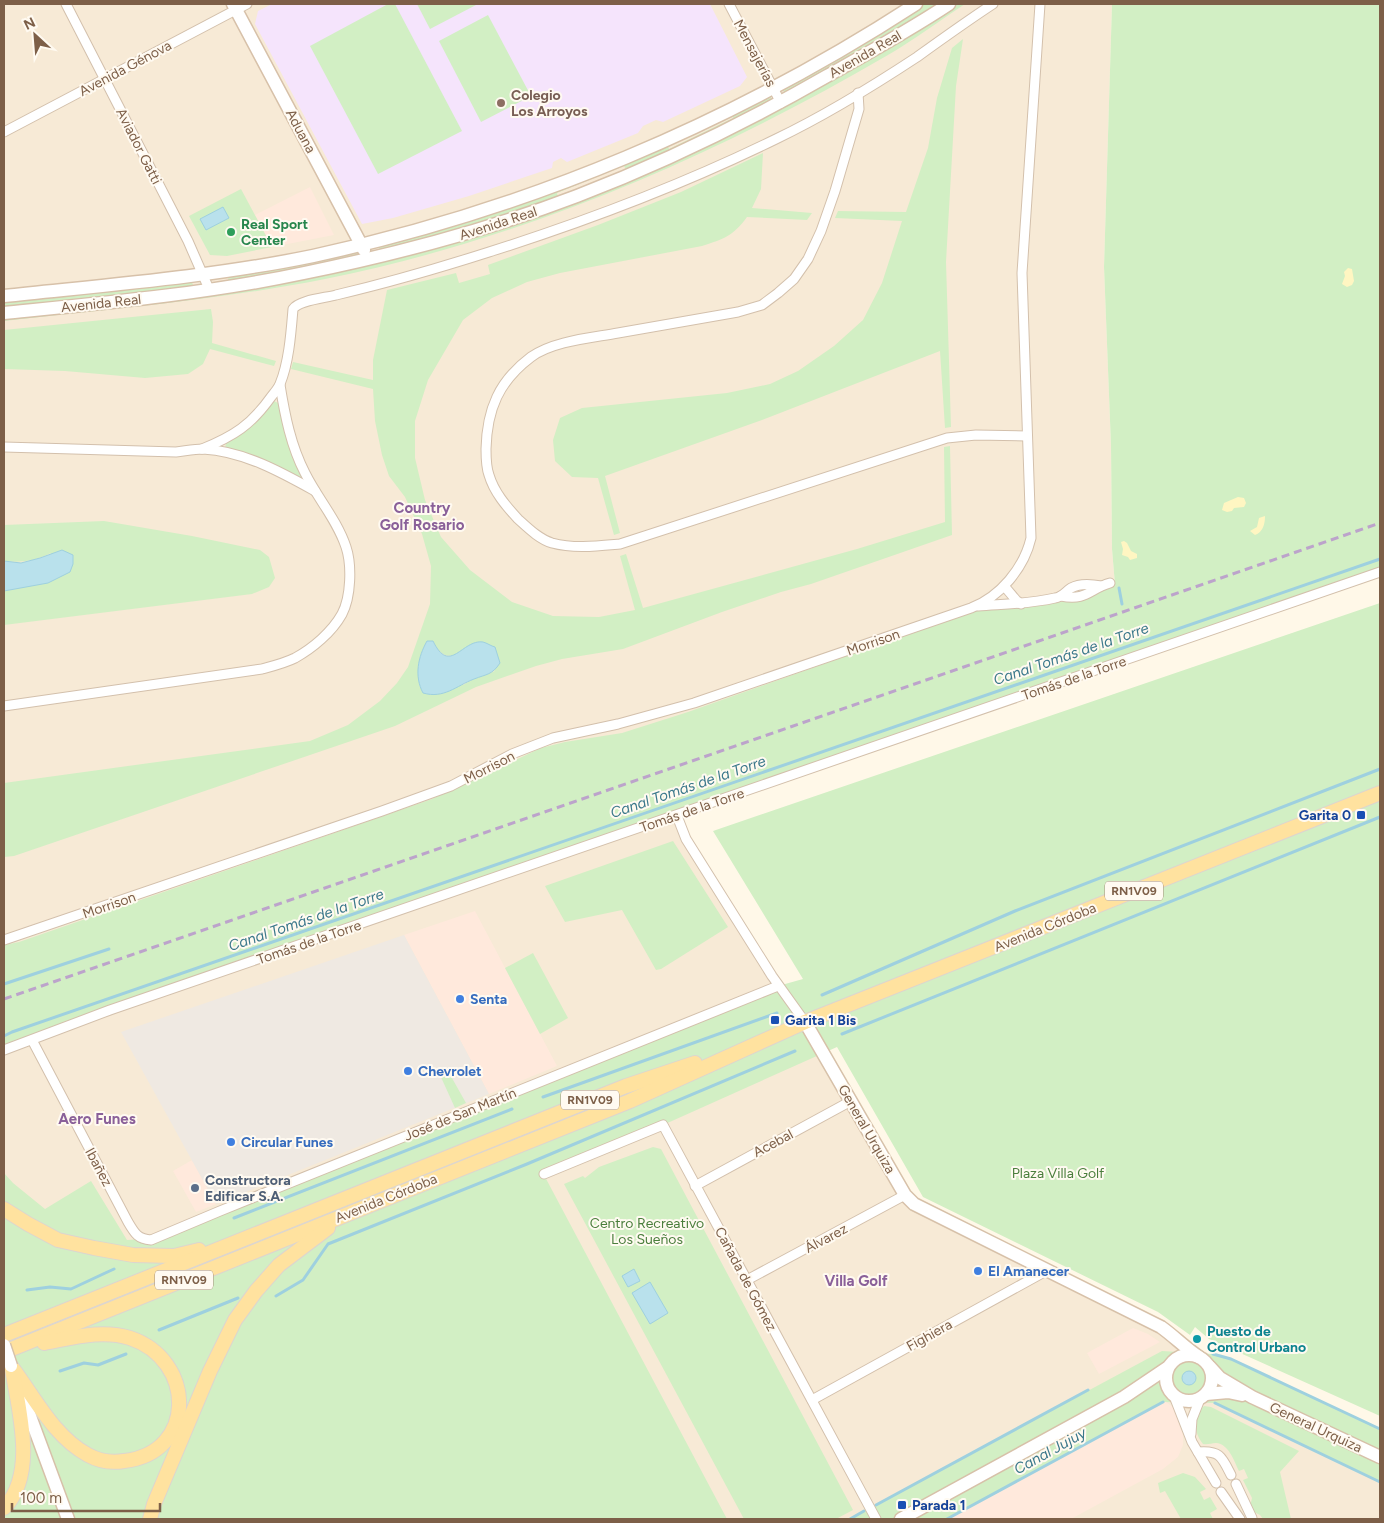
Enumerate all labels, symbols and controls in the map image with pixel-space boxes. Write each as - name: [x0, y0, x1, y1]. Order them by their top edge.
- north arrow: [10, 10, 60, 60]
- text: N: [21, 14, 38, 34]
- street label: Mensajerías: [730, 17, 779, 90]
- street label: Avenida Real: [826, 27, 904, 82]
- street label: Avenida Génova: [76, 37, 174, 100]
- place label: Colegio Los Arroyos: [511, 87, 588, 120]
- marker: Colegio Los Arroyos: [495, 97, 507, 109]
- street label: Aviador Gatti: [112, 105, 165, 187]
- street label: Aduana: [282, 106, 319, 156]
- street label: Avenida Real: [457, 203, 539, 244]
- place label: Real Sport Center: [241, 216, 308, 249]
- marker: Real Sport Center: [225, 226, 237, 238]
- street label: Avenida Real: [60, 291, 142, 316]
- district label: Country Golf Rosario: [380, 499, 465, 534]
- water label: Canal Tomás de la Torre: [991, 619, 1151, 689]
- street label: Morrison: [844, 625, 902, 659]
- street label: Tomás de la Torre: [1020, 652, 1128, 704]
- street label: Morrison: [461, 747, 518, 788]
- water label: Canal Tomás de la Torre: [608, 752, 768, 822]
- street label: Tomás de la Torre: [638, 784, 746, 836]
- place label: Garita 0: [1299, 807, 1351, 824]
- marker: Garita 0: [1355, 809, 1367, 821]
- road number: RN1V09: [1105, 881, 1163, 900]
- water label: Canal Tomás de la Torre: [226, 885, 386, 955]
- street label: Morrison: [80, 888, 138, 922]
- street label: Avenida Córdoba: [992, 899, 1099, 956]
- street label: Tomás de la Torre: [255, 916, 363, 968]
- place label: Senta: [470, 991, 507, 1008]
- marker: Senta: [454, 993, 466, 1005]
- place label: Garita 1 Bis: [785, 1012, 857, 1029]
- marker: Garita 1 Bis: [769, 1014, 781, 1026]
- place label: Chevrolet: [418, 1063, 482, 1080]
- marker: Chevrolet: [402, 1065, 414, 1077]
- street label: General Urquiza: [834, 1082, 899, 1177]
- street label: José de San Martín: [402, 1084, 519, 1145]
- road number: RN1V09: [561, 1090, 619, 1110]
- district label: Aero Funes: [58, 1110, 136, 1128]
- street label: Acebal: [750, 1126, 796, 1161]
- place label: Circular Funes: [241, 1134, 334, 1151]
- marker: Circular Funes: [225, 1136, 237, 1148]
- street label: Ibañez: [81, 1145, 116, 1190]
- park label: Plaza Villa Golf: [1012, 1165, 1105, 1182]
- street label: Avenida Córdoba: [333, 1170, 440, 1227]
- place label: Constructora Edificar S.A.: [205, 1172, 291, 1205]
- marker: Constructora Edificar S.A.: [189, 1182, 201, 1194]
- park label: Centro Recreativo Los Sueños: [590, 1215, 704, 1248]
- street label: Álvarez: [802, 1220, 851, 1257]
- street label: Cañada de Gómez: [711, 1224, 780, 1334]
- place label: El Amanecer: [988, 1263, 1070, 1280]
- marker: El Amanecer: [972, 1265, 984, 1277]
- road number: RN1V09: [155, 1270, 213, 1290]
- district label: Villa Golf: [824, 1272, 888, 1290]
- street label: Fighiera: [903, 1316, 955, 1355]
- place label: Puesto de Control Urbano: [1207, 1323, 1306, 1356]
- marker: Puesto de Control Urbano: [1191, 1333, 1203, 1345]
- street label: General Urquiza: [1267, 1399, 1365, 1456]
- water label: Canal Jujuy: [1011, 1423, 1090, 1478]
- scale bar: [12, 1480, 160, 1512]
- text: 100 m: [20, 1489, 62, 1507]
- place label: Parada 1: [912, 1497, 966, 1514]
- marker: Parada 1: [896, 1499, 908, 1511]

